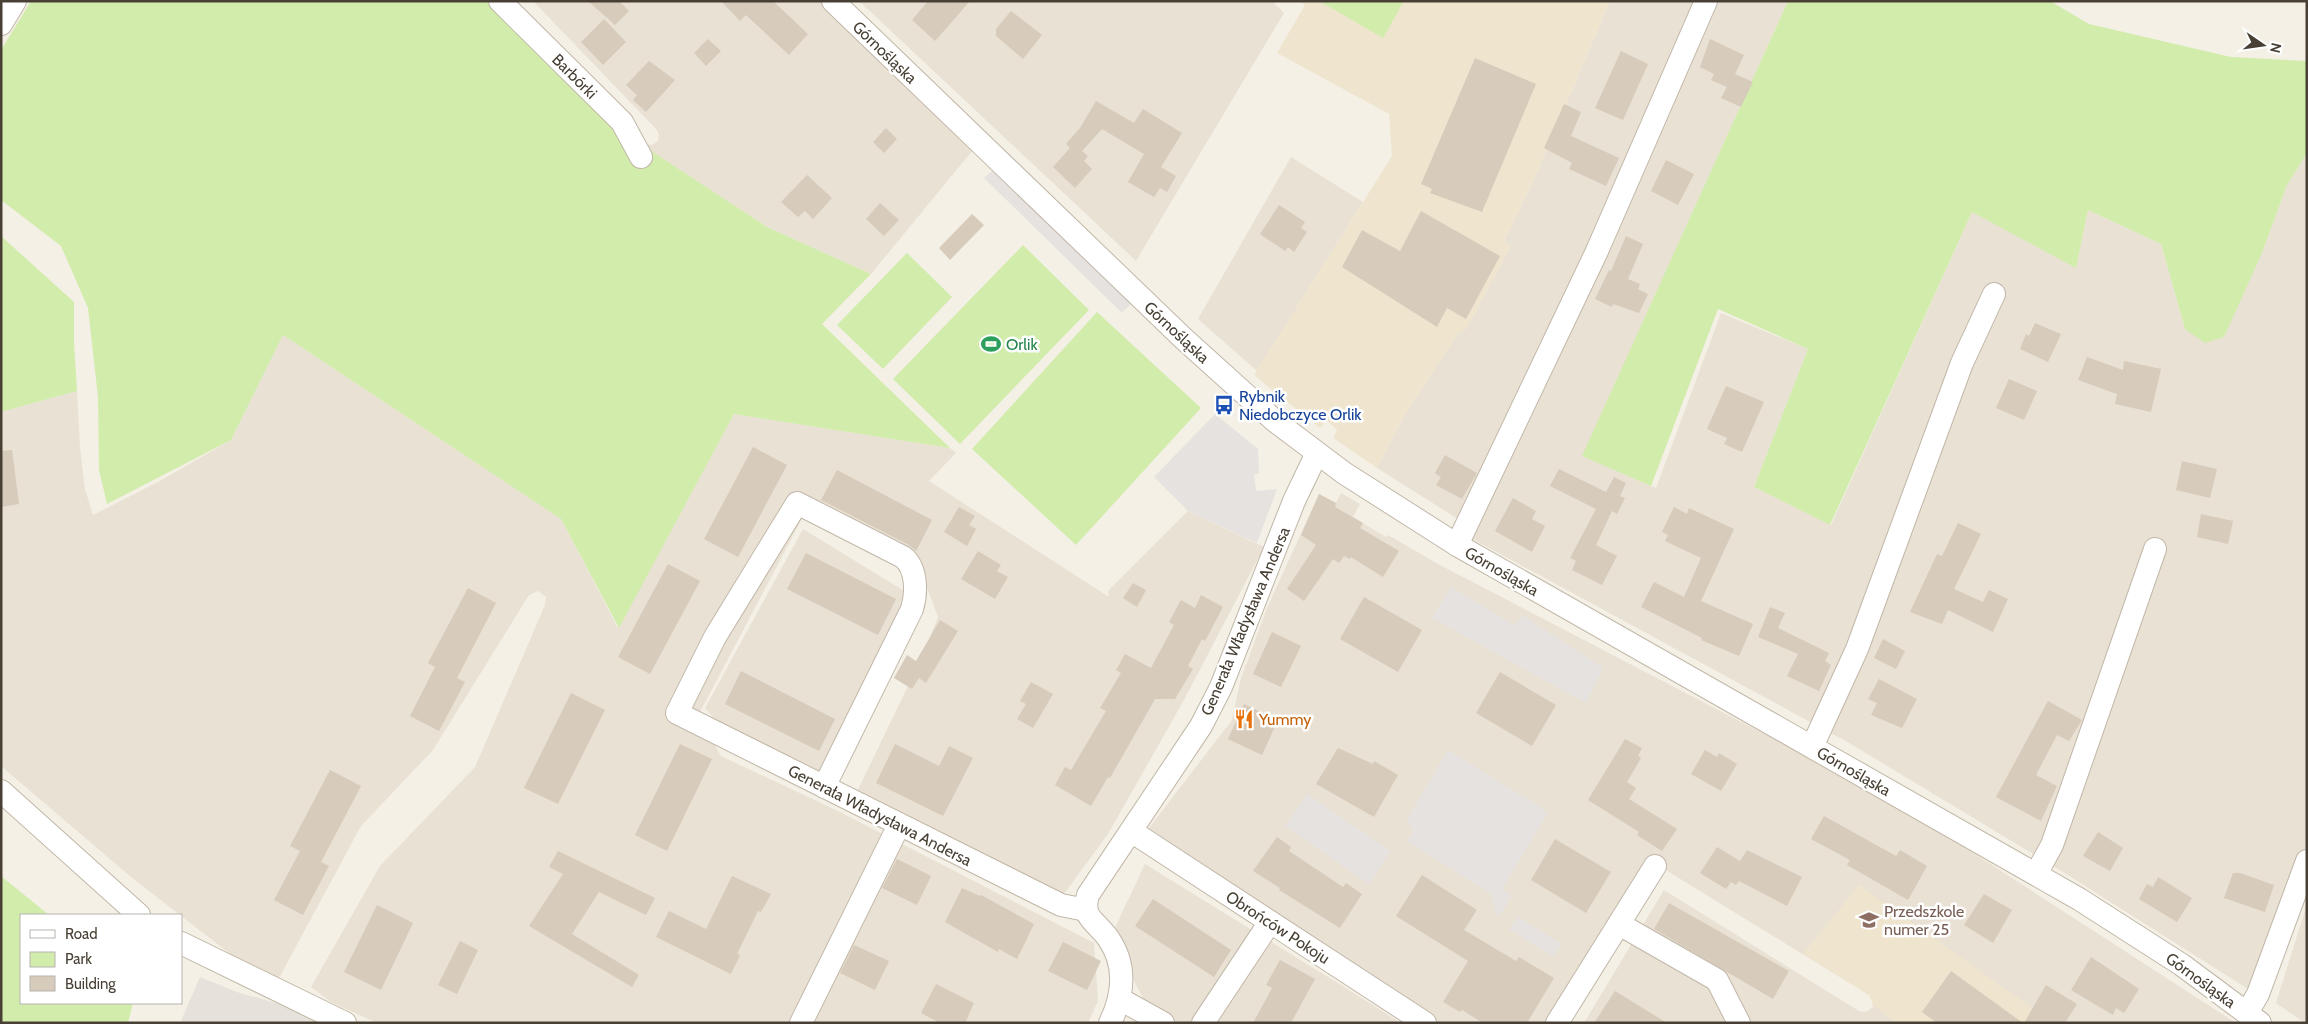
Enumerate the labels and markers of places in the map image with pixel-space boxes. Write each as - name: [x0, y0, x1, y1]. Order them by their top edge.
- sports icon: Orlik: [980, 333, 1002, 355]
- place label: Orlik: [1006, 335, 1038, 354]
- place label: Rybnik Niedobczyce Orlik: [1239, 387, 1362, 424]
- bus stop icon: Rybnik Niedobczyce Orlik: [1213, 394, 1235, 416]
- restaurant icon: Yummy: [1233, 708, 1255, 730]
- place label: Yummy: [1258, 710, 1311, 729]
- place label: Przedszkole numer 25: [1884, 902, 1964, 939]
- school or university icon: Przedszkole numer 25: [1858, 909, 1880, 931]

